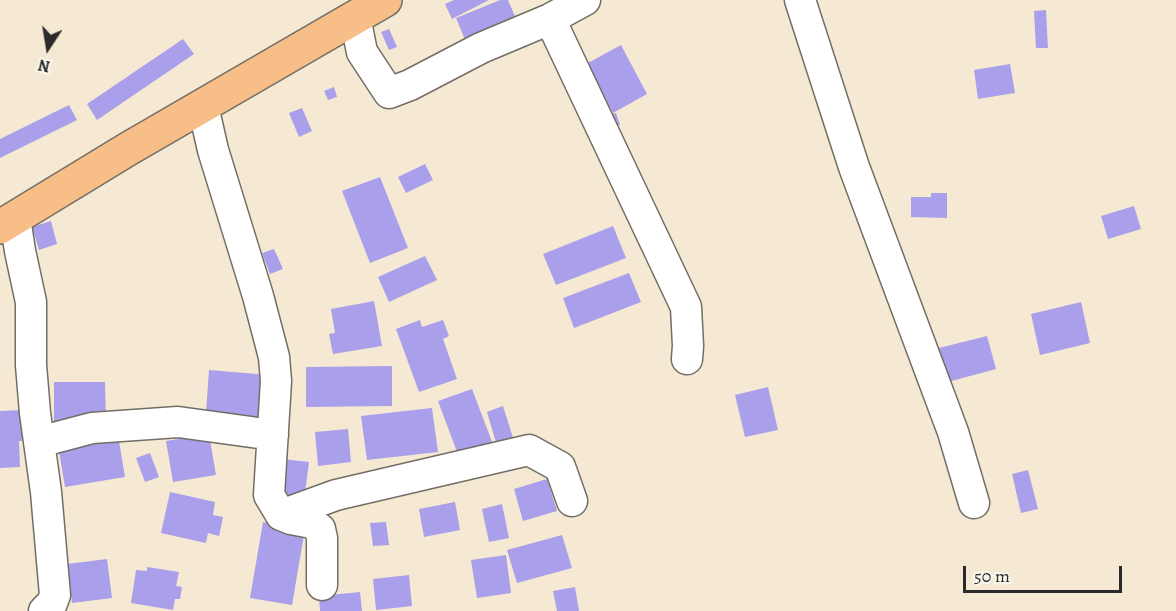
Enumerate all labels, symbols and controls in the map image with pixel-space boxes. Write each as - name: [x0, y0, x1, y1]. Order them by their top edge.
- north arrow: [18, 18, 78, 78]
- text: N: [36, 54, 52, 78]
- scale bar: [966, 554, 1125, 592]
- text: 50 m: [974, 564, 1010, 588]

